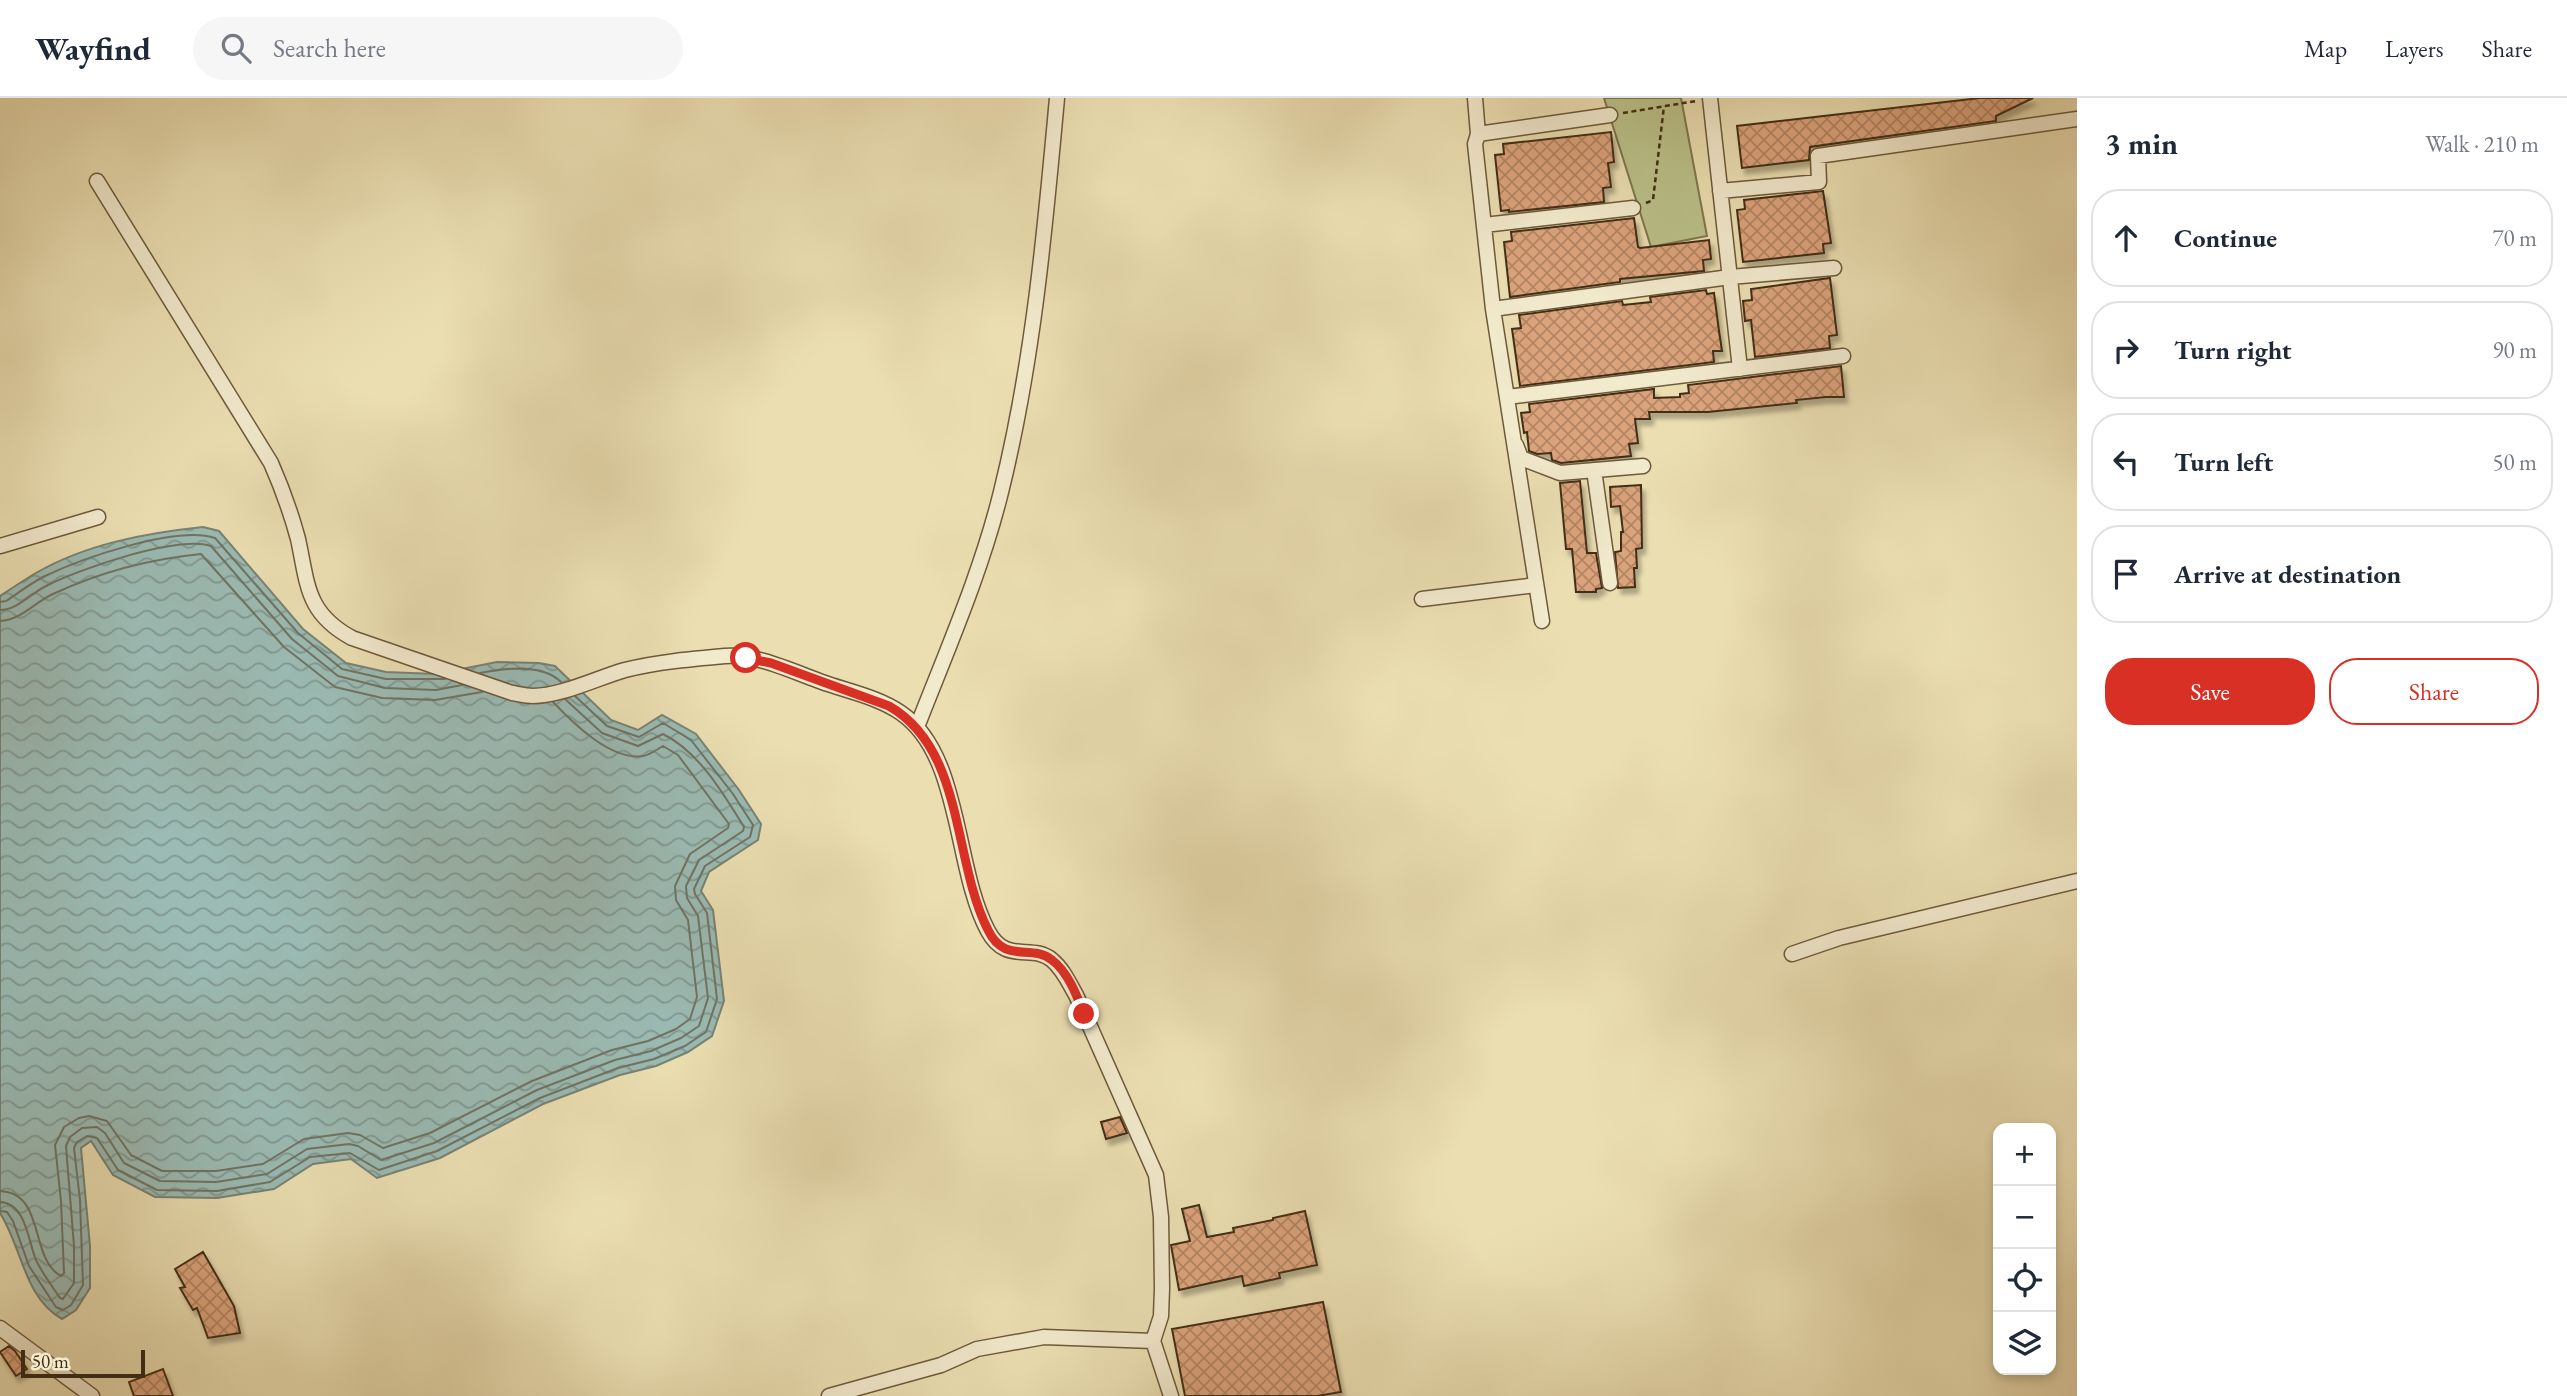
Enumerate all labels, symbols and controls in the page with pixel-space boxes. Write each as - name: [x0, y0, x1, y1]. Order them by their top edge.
- search box: [193, 17, 683, 80]
- text: Wayfind: [35, 27, 151, 70]
- icon: search: [217, 29, 255, 67]
- text: Search here: [273, 31, 386, 65]
- text: Map: [2304, 33, 2347, 64]
- text: Layers: [2385, 33, 2444, 64]
- text: Share: [2482, 33, 2532, 64]
- text: 3 min: [2105, 124, 2178, 163]
- text: Walk · 210 m: [2425, 129, 2539, 159]
- icon: ahead: [2107, 219, 2145, 257]
- text: Continue: [2174, 221, 2277, 255]
- text: 70 m: [2492, 223, 2537, 253]
- icon: right: [2107, 331, 2145, 369]
- text: Turn right: [2174, 333, 2292, 367]
- text: 90 m: [2492, 335, 2537, 365]
- icon: left: [2107, 443, 2145, 481]
- text: Turn left: [2174, 445, 2273, 479]
- text: 50 m: [2492, 447, 2537, 477]
- icon: arrive: [2107, 555, 2145, 593]
- text: Arrive at destination: [2174, 557, 2401, 591]
- route start: [730, 642, 761, 673]
- button: Save: [2105, 658, 2315, 725]
- button: Share: [2329, 658, 2539, 725]
- route end: [1068, 998, 1099, 1029]
- map controls: [1993, 1123, 2056, 1375]
- button: +: [1993, 1123, 2056, 1186]
- button: −: [1993, 1186, 2056, 1249]
- button: locate: [1993, 1249, 2056, 1312]
- button: layers: [1993, 1312, 2056, 1375]
- scale bar: [21, 1347, 145, 1379]
- text: 50 m: [32, 1349, 69, 1374]

